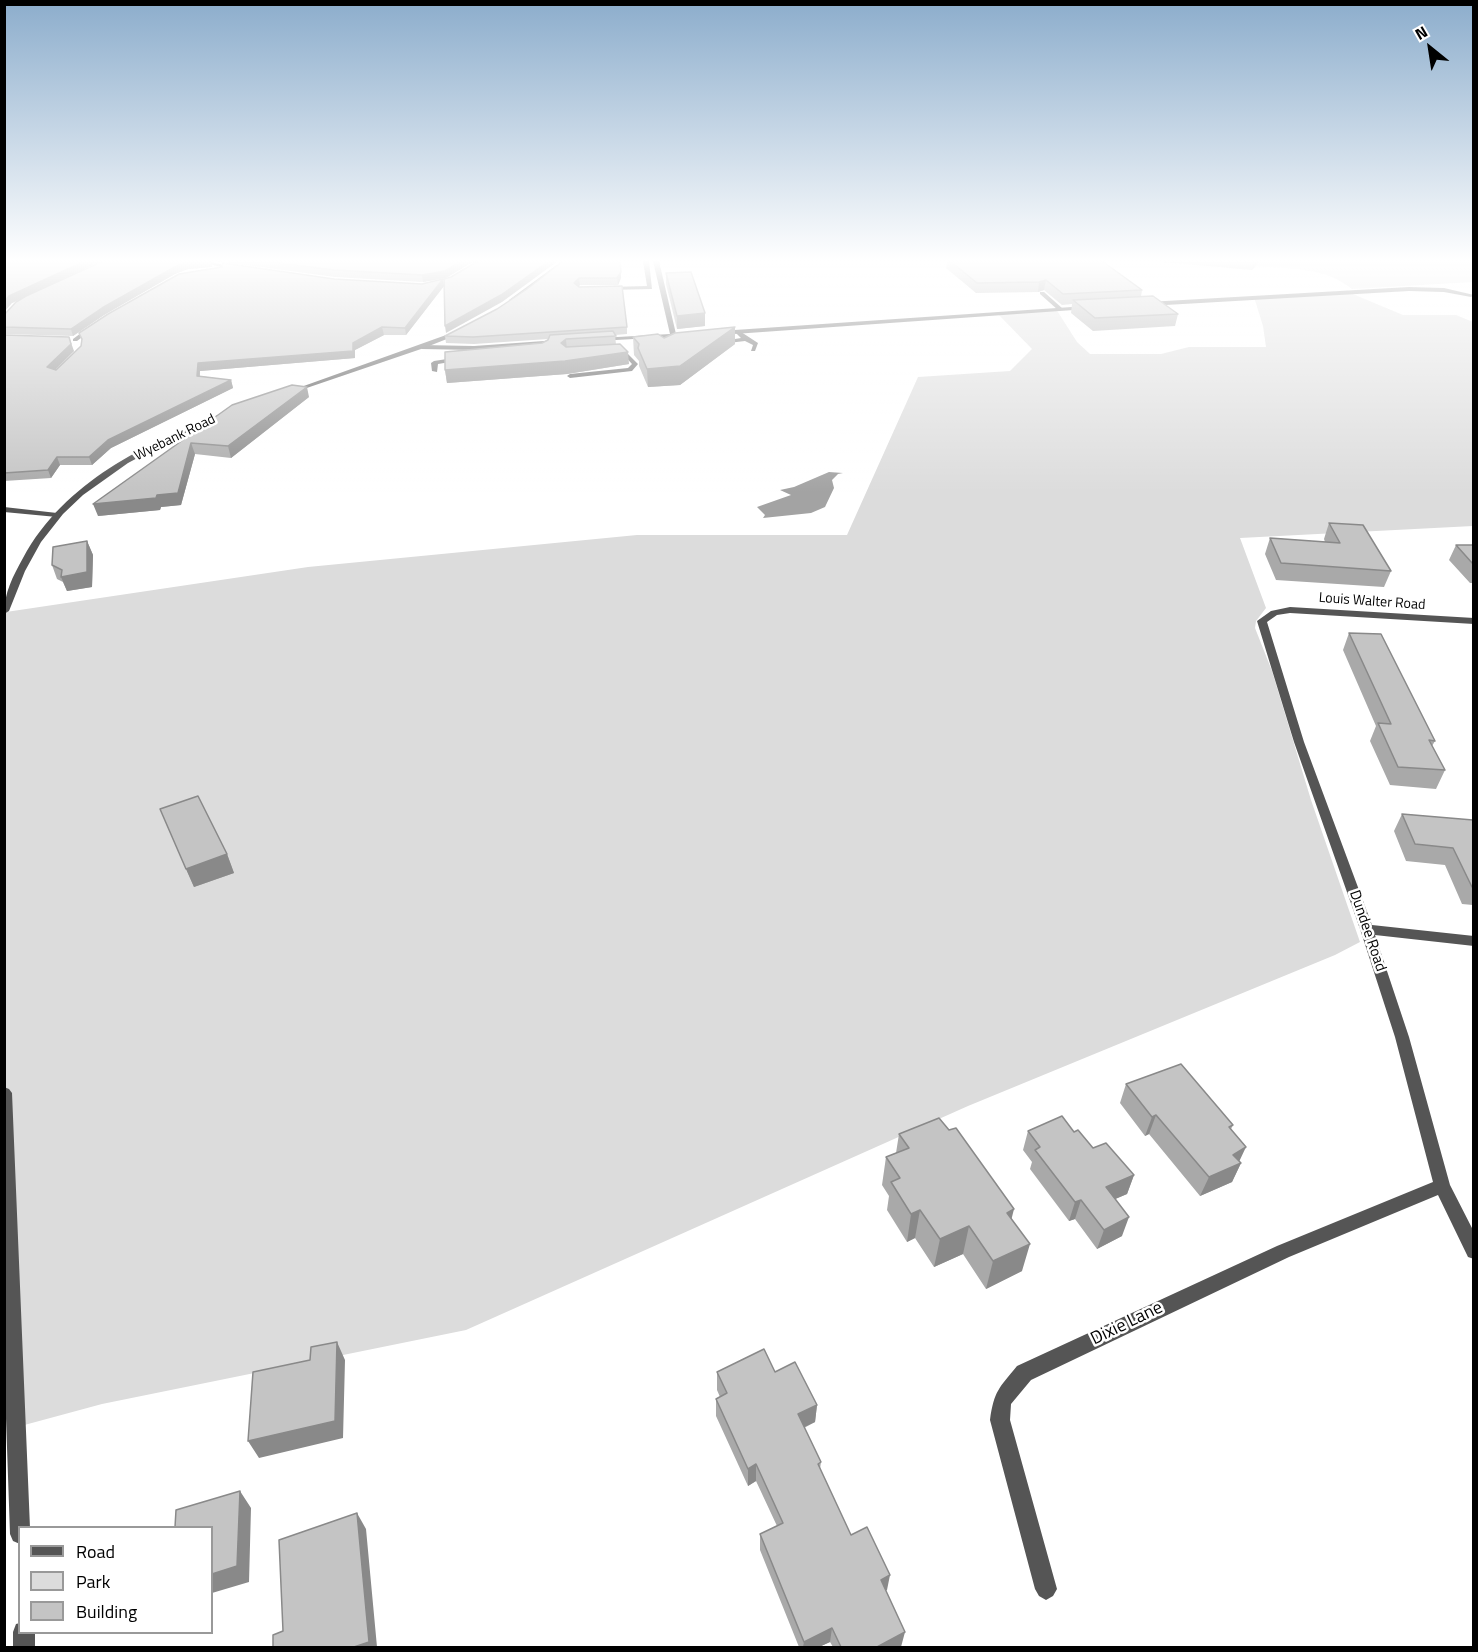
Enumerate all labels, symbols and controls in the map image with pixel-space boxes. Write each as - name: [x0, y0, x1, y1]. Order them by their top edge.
- north arrow: [1400, 18, 1460, 78]
- text: N: [1410, 19, 1432, 46]
- street label: Wyebank Road: [132, 411, 218, 465]
- street label: Louis Walter Road: [1318, 590, 1426, 614]
- street label: Dundee Road: [1345, 888, 1389, 974]
- street label: Dixie Lane: [1088, 1297, 1166, 1351]
- legend: [18, 1526, 213, 1634]
- text: Road: [76, 1538, 115, 1565]
- text: Park: [76, 1568, 110, 1595]
- text: Building: [76, 1598, 137, 1625]

